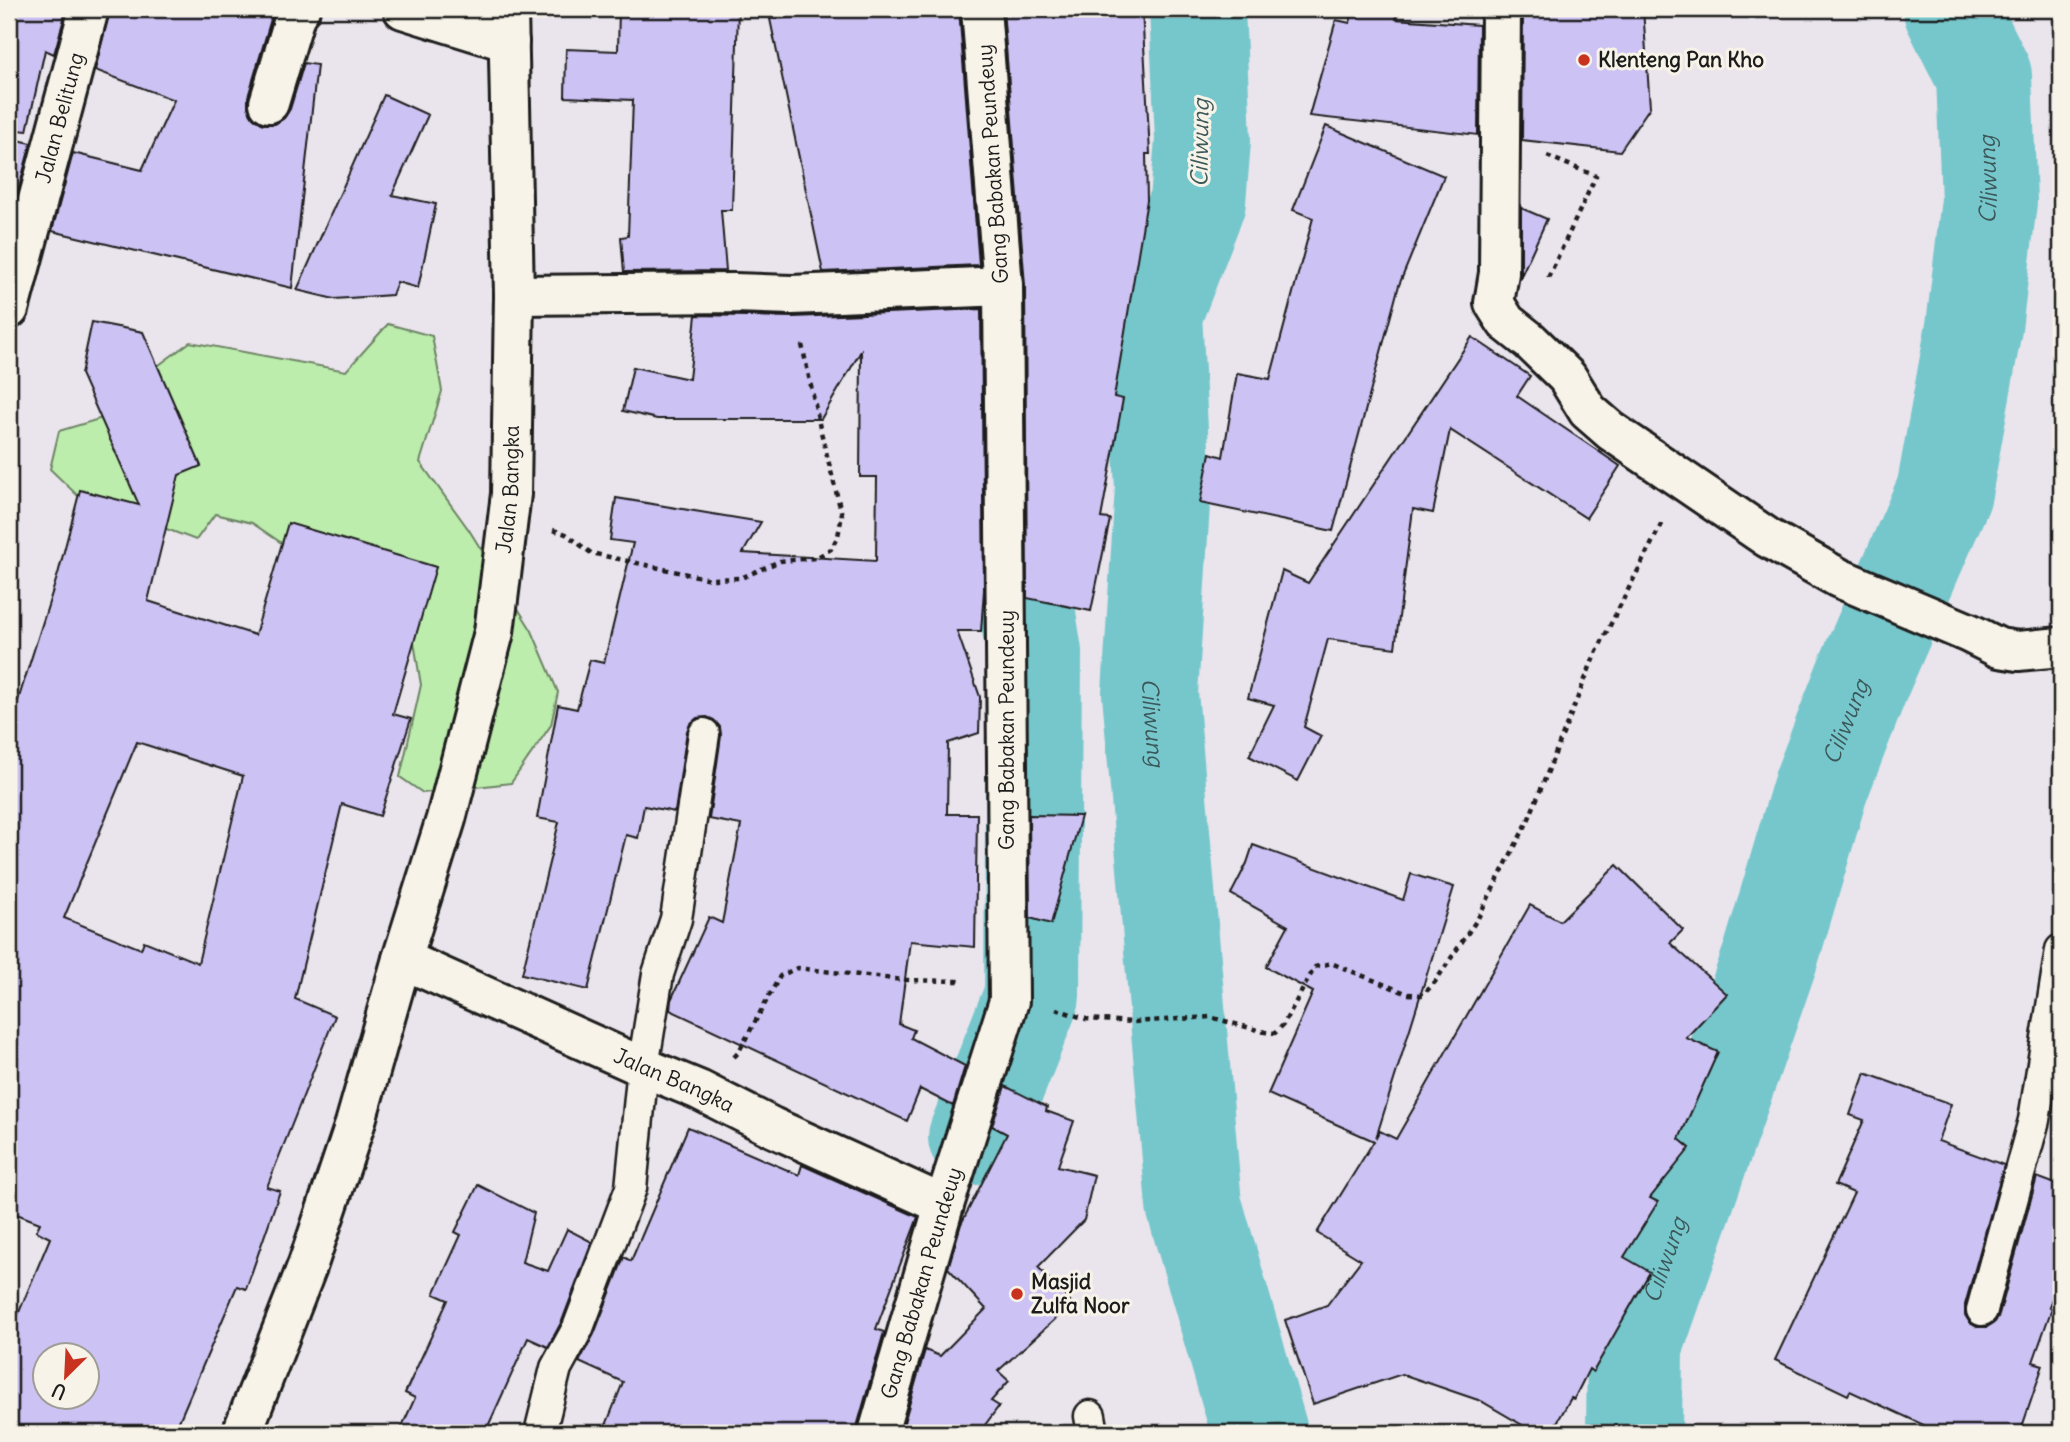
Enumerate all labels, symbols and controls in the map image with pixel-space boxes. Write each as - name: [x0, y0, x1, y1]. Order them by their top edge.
- street label: Gang Babakan Peundeuy: [971, 43, 1014, 285]
- place label: Klenteng Pan Kho: [1598, 46, 1764, 73]
- street label: Jalan Belitung: [29, 49, 90, 186]
- marker: Klenteng Pan Kho: [1576, 52, 1592, 68]
- water label: Ciliwung: [1184, 96, 1215, 187]
- water label: Ciliwung: [1971, 133, 2003, 225]
- street label: Jalan Bangka: [490, 425, 525, 555]
- street label: Gang Babakan Peundeuy: [993, 610, 1020, 850]
- water label: Ciliwung: [1816, 673, 1876, 768]
- water label: Ciliwung: [1136, 678, 1171, 770]
- street label: Jalan Bangka: [610, 1042, 739, 1119]
- street label: Gang Babakan Peundeuy: [874, 1164, 968, 1402]
- water label: Ciliwung: [1636, 1211, 1693, 1306]
- place label: Masjid Zulfa Noor: [1031, 1268, 1130, 1319]
- marker: Masjid Zulfa Noor: [1009, 1286, 1025, 1302]
- north arrow: [32, 1340, 102, 1410]
- text: U: [48, 1378, 70, 1405]

